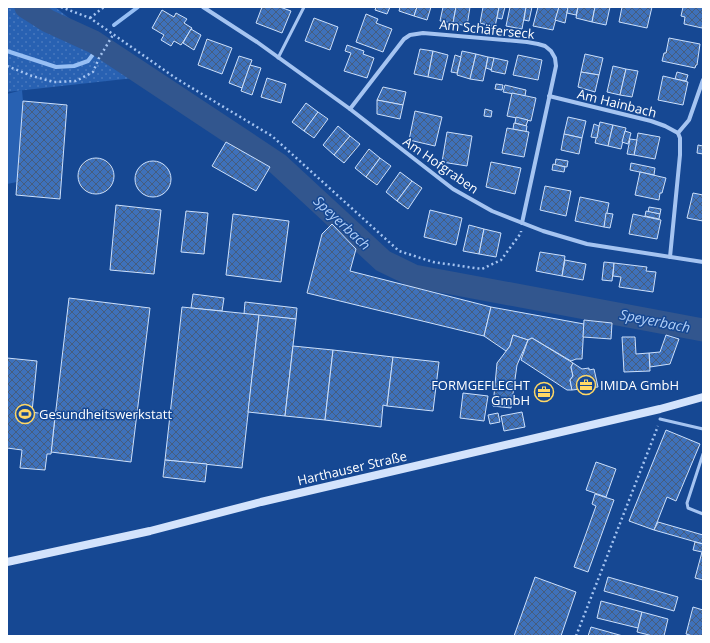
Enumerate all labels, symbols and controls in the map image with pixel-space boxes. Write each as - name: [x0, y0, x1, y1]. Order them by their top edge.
- street label: Am Schäferseck: [438, 15, 536, 43]
- street label: Am Hainbach: [575, 84, 659, 122]
- street label: Am Hofgraben: [400, 132, 482, 198]
- water label: Speyerbach: [310, 191, 375, 254]
- water label: Speyerbach: [618, 304, 692, 337]
- office icon: IMIDA GmbH: [575, 374, 597, 396]
- place label: FORMGEFLECHT GmbH: [431, 376, 531, 409]
- place label: IMIDA GmbH: [600, 376, 679, 394]
- office icon: FORMGEFLECHT GmbH: [533, 381, 555, 403]
- sports icon: Gesundheitswerkstatt: [14, 403, 36, 425]
- place label: Gesundheitswerkstatt: [39, 405, 172, 423]
- street label: Harthauser Straße: [296, 447, 408, 489]

